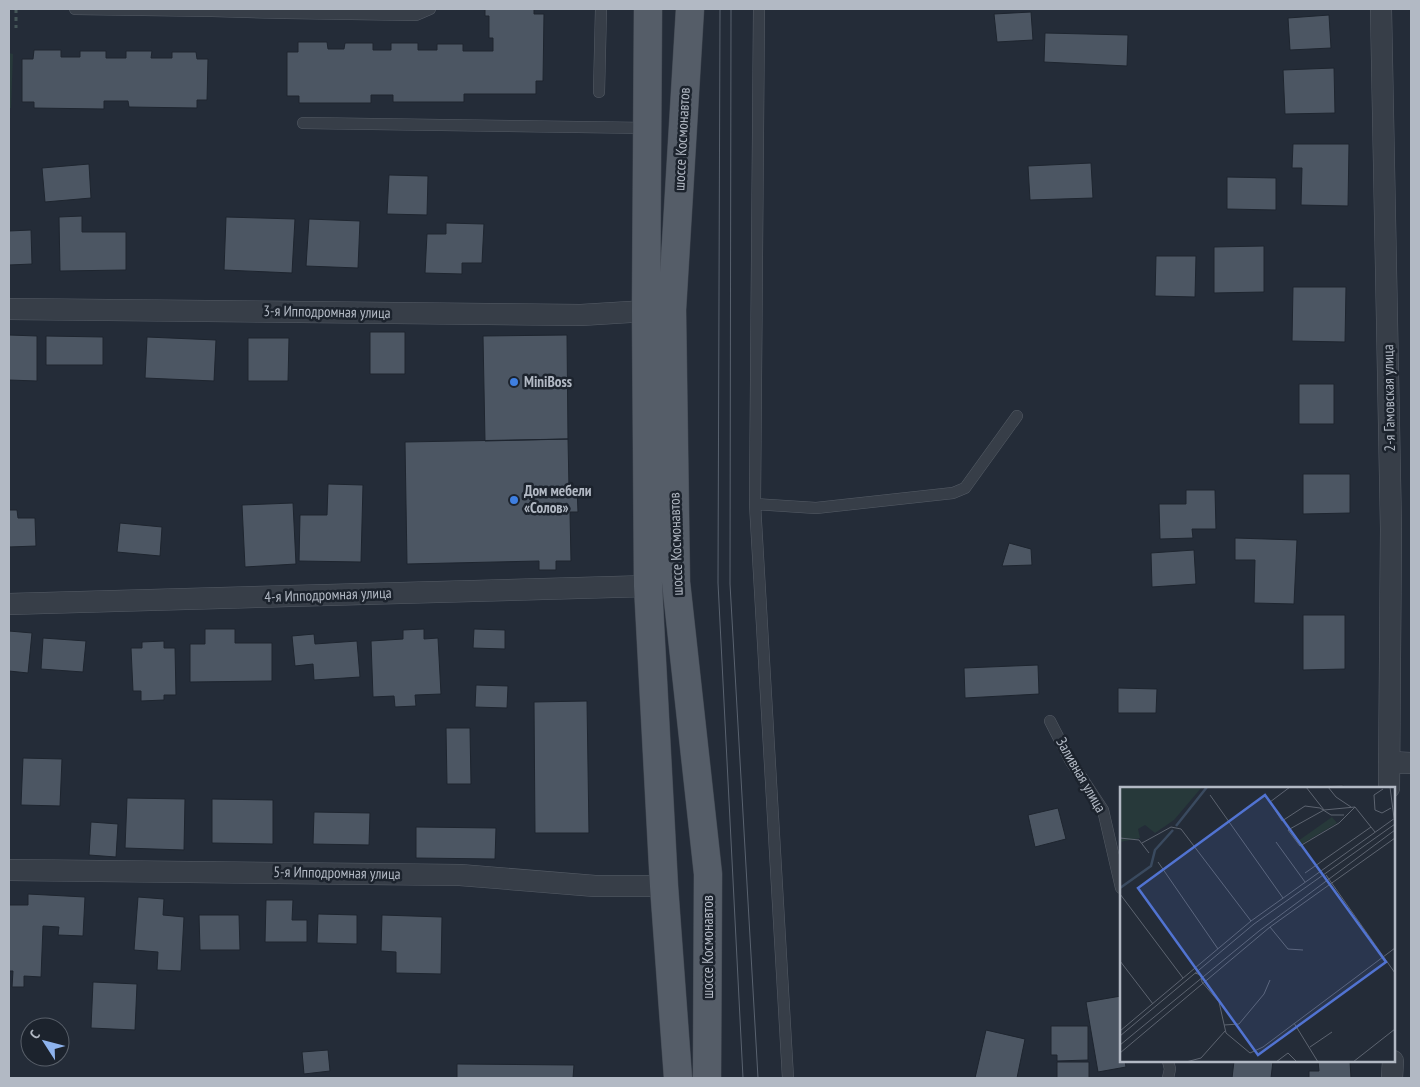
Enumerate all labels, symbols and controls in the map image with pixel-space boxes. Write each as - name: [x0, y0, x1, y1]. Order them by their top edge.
- street label: шоссе Космонавтов: [669, 87, 694, 191]
- street label: 3-я Ипподромная улица: [263, 301, 391, 322]
- street label: 2-я Гамовская улица: [1378, 344, 1399, 452]
- place label: MiniBoss: [524, 372, 572, 391]
- marker: MiniBoss: [508, 376, 520, 388]
- place label: Дом мебели «Солов»: [524, 481, 592, 517]
- street label: шоссе Космонавтов: [664, 492, 687, 596]
- marker: Дом мебели «Солов»: [508, 494, 520, 506]
- street label: 4-я Ипподромная улица: [264, 583, 392, 606]
- street label: Заливная улица: [1052, 734, 1111, 816]
- inset map: [1120, 787, 1395, 1062]
- street label: 5-я Ипподромная улица: [273, 862, 401, 883]
- street label: шоссе Космонавтов: [698, 895, 717, 999]
- north arrow: [20, 1017, 70, 1067]
- text: С: [25, 1026, 44, 1042]

